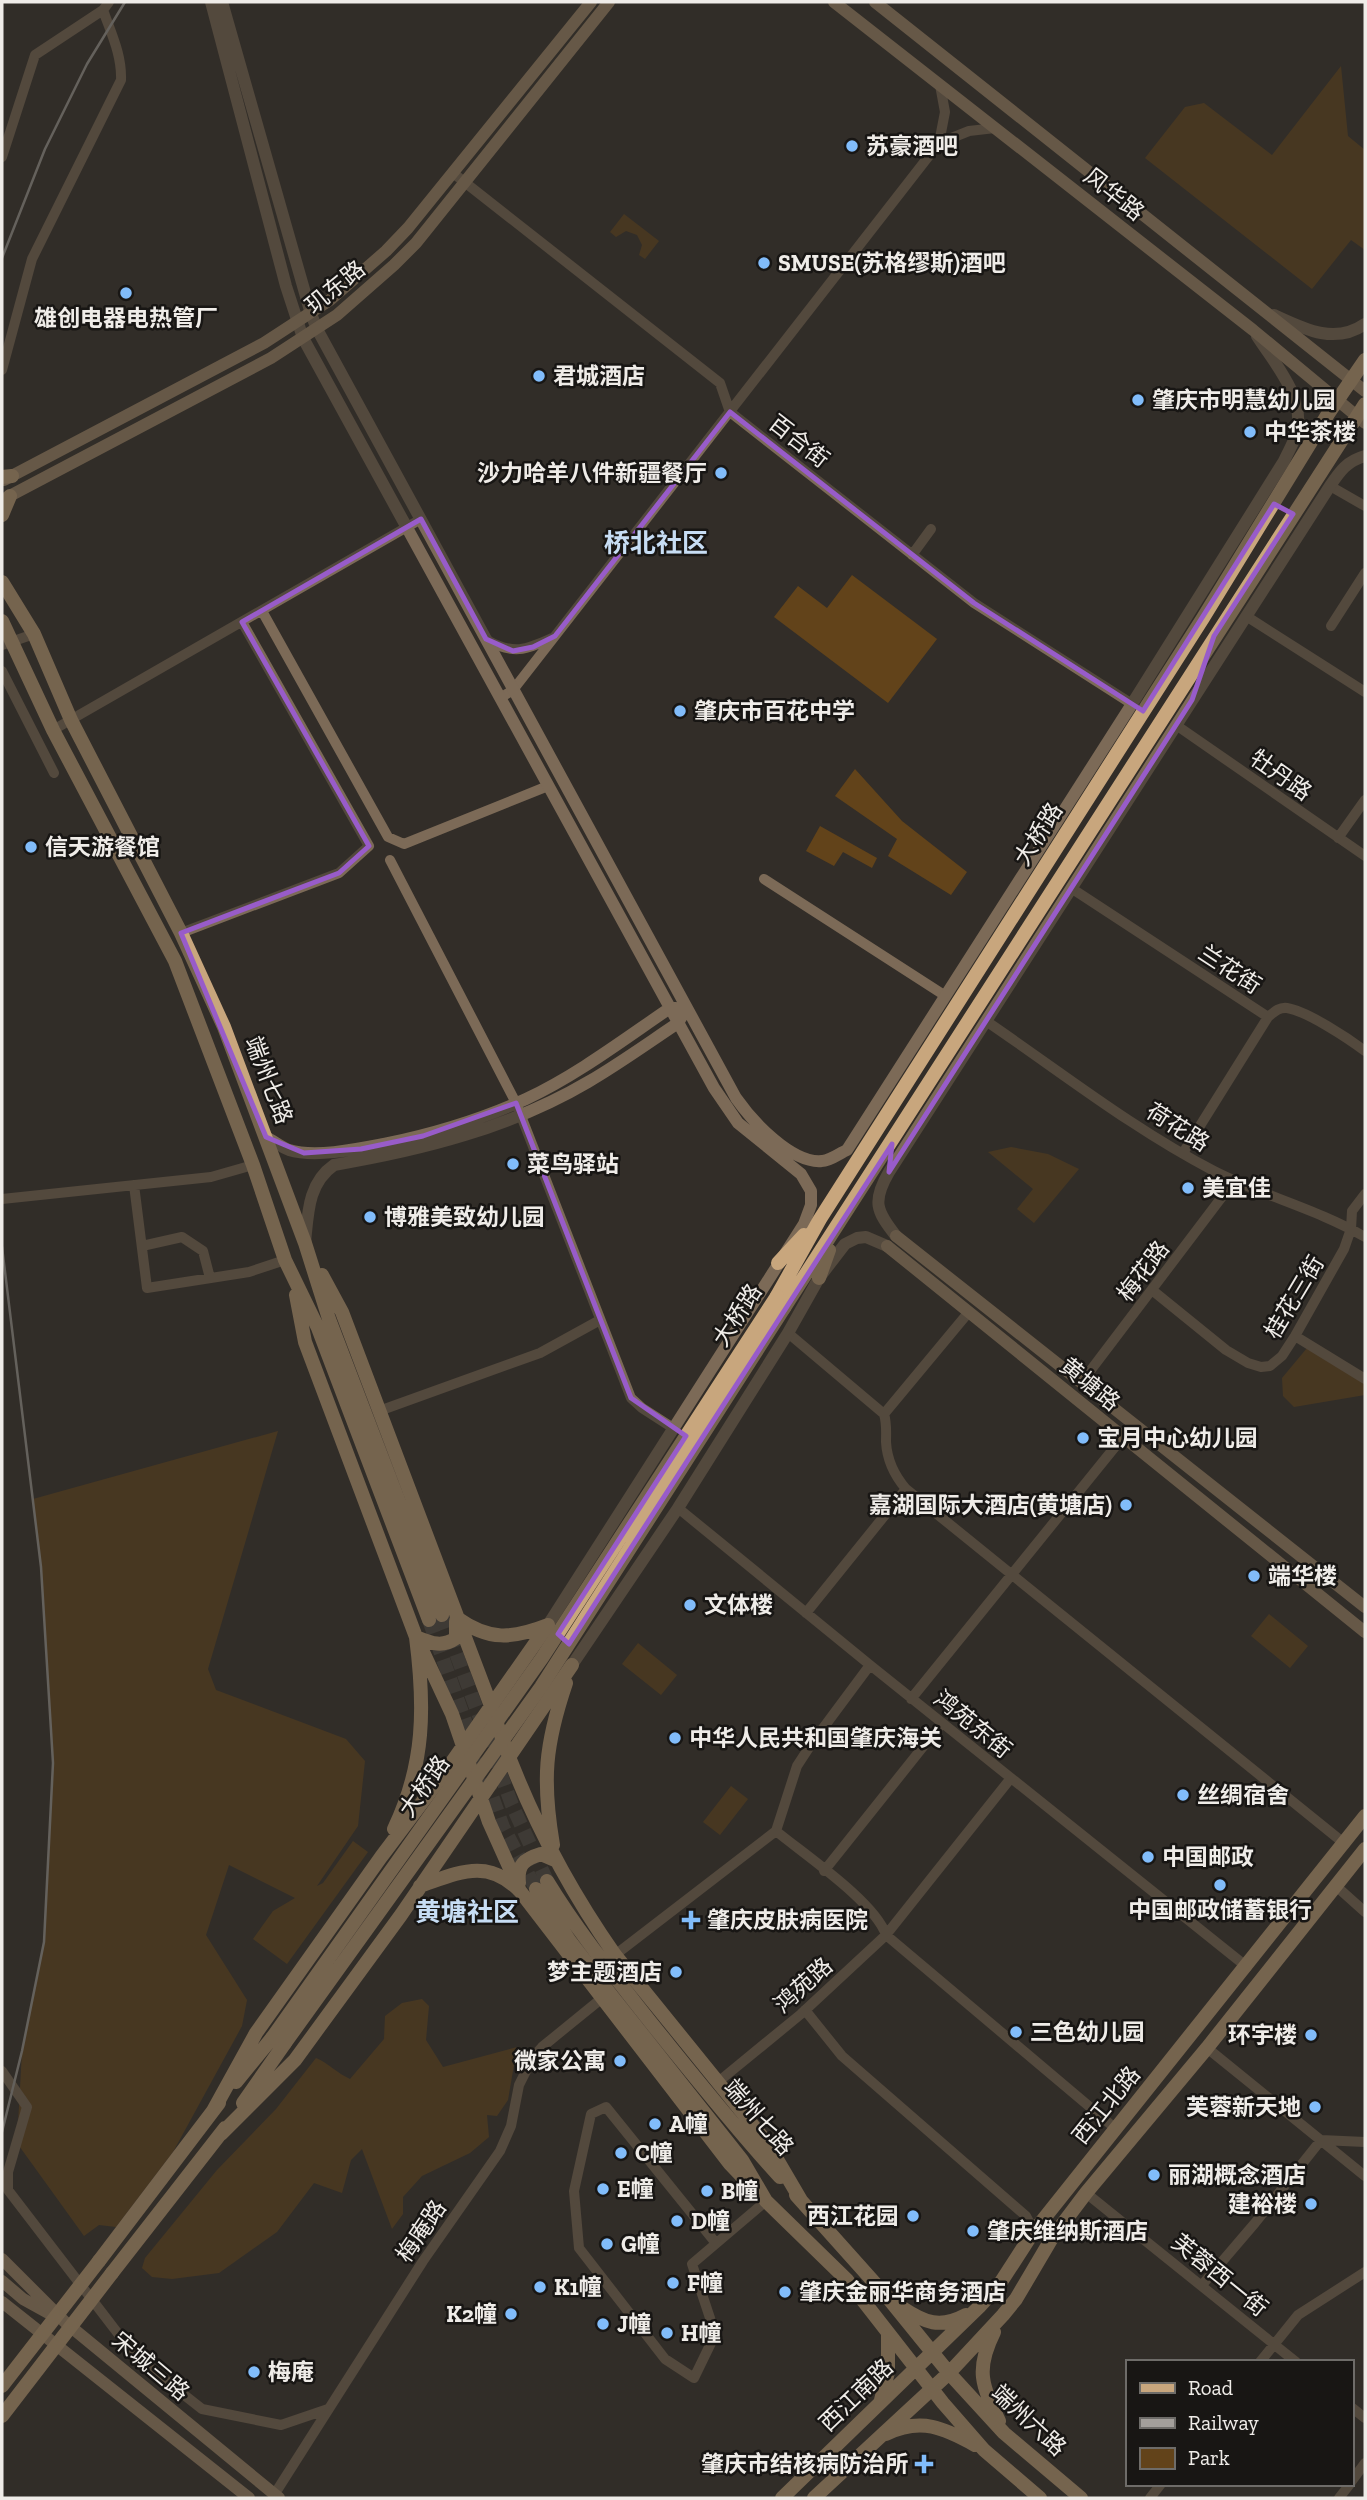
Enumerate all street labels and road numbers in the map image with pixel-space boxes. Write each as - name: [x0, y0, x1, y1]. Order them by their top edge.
- street label: 风华路: [1078, 162, 1150, 226]
- street label: 玑东路: [299, 254, 371, 320]
- street label: 百合街: [763, 409, 835, 473]
- street label: 牡丹路: [1245, 744, 1317, 806]
- street label: 大桥路: [1008, 797, 1068, 871]
- street label: 兰花街: [1193, 938, 1267, 1000]
- street label: 端州七路: [239, 1032, 299, 1128]
- street label: 荷花路: [1141, 1097, 1215, 1157]
- street label: 梅花路: [1111, 1235, 1175, 1307]
- street label: 桂花三街: [1258, 1250, 1330, 1344]
- street label: 大桥路: [706, 1278, 768, 1352]
- street label: 黄塘路: [1054, 1351, 1126, 1417]
- street label: 鸿苑东街: [928, 1684, 1018, 1764]
- street label: 大桥路: [393, 1750, 455, 1822]
- street label: 鸿苑路: [768, 1952, 838, 2018]
- street label: 西江北路: [1066, 2060, 1146, 2150]
- street label: 端州七路: [718, 2073, 800, 2161]
- street label: 梅庵路: [390, 2195, 452, 2267]
- street label: 芙蓉西一街: [1167, 2228, 1273, 2322]
- street label: 宋城三路: [107, 2326, 195, 2406]
- street label: 西江南路: [813, 2353, 899, 2437]
- street label: 端州六路: [986, 2378, 1072, 2462]

